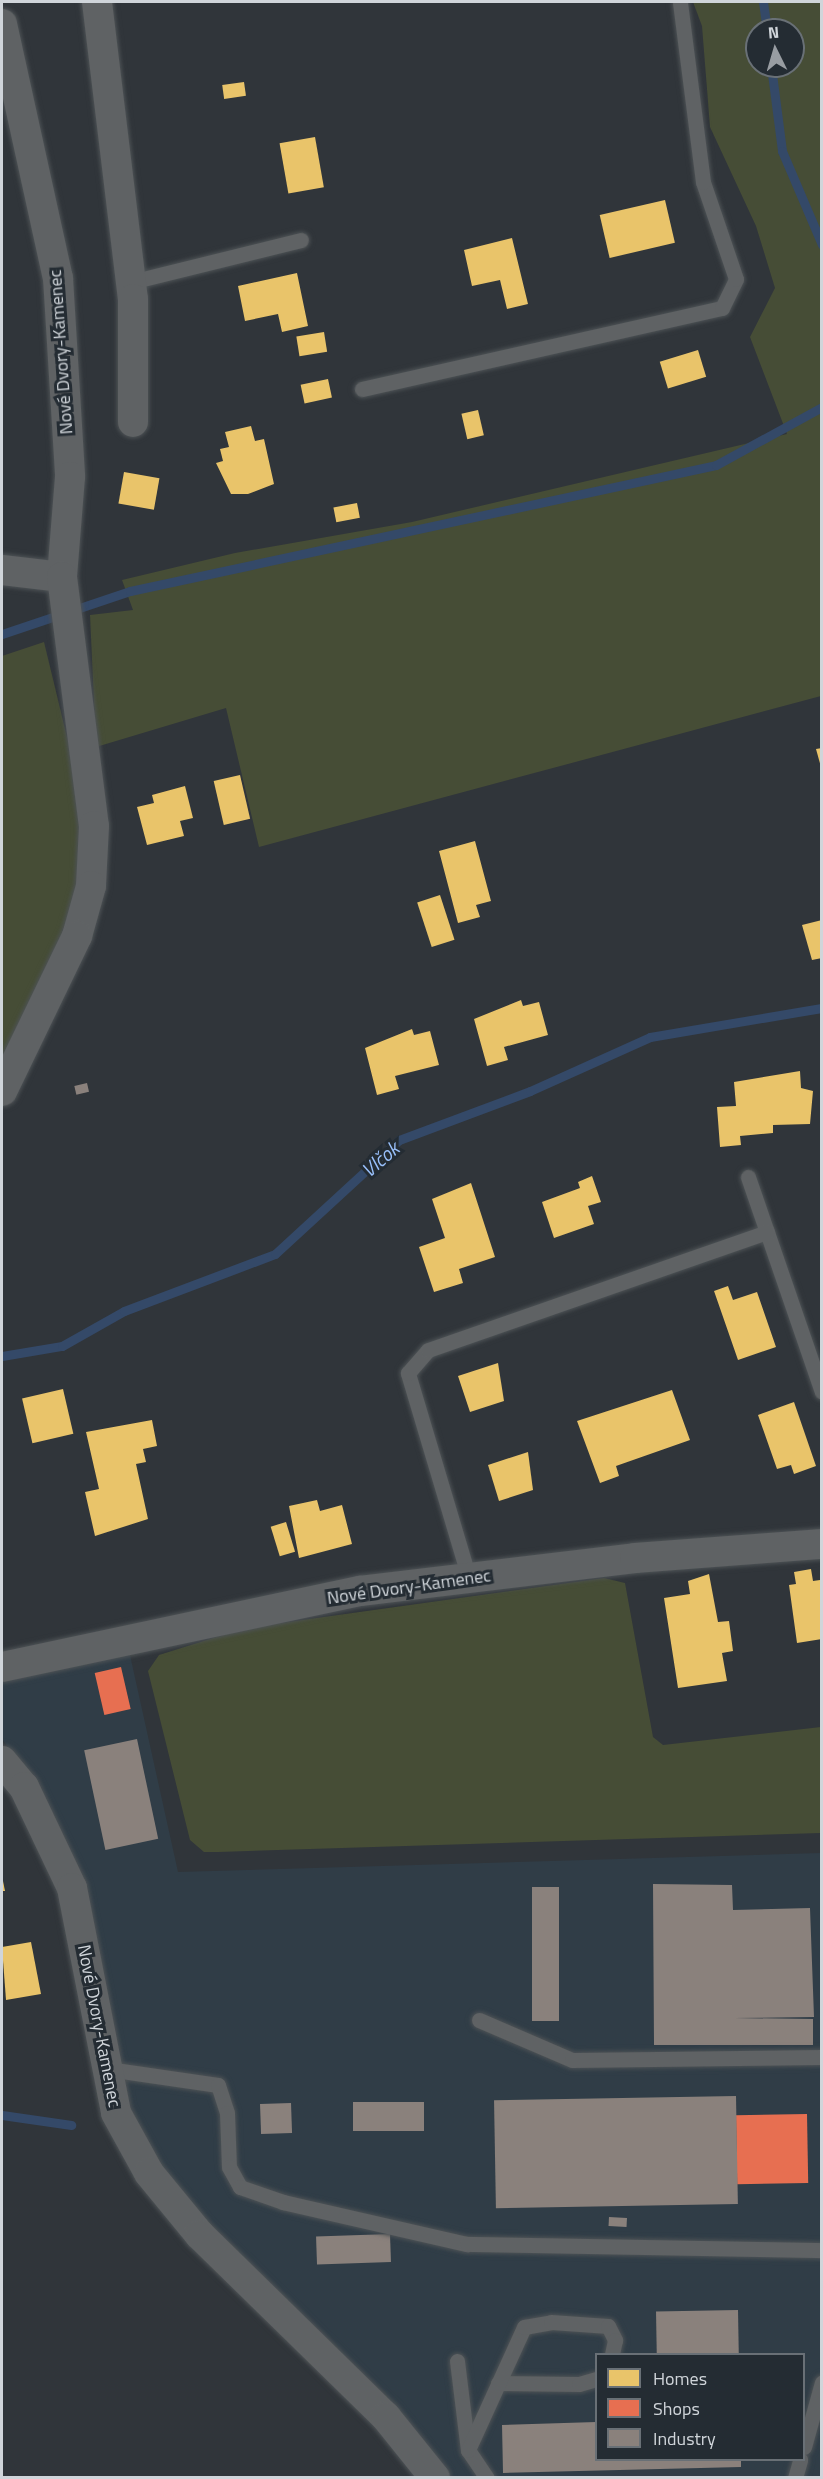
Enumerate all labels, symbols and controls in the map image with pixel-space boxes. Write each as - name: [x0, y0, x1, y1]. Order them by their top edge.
- north arrow: [745, 18, 805, 78]
- text: N: [767, 20, 780, 44]
- street label: Nové Dvory-Kamenec: [44, 269, 78, 435]
- water label: Vlčok: [356, 1136, 404, 1182]
- street label: Nové Dvory-Kamenec: [326, 1565, 492, 1609]
- street label: Nové Dvory-Kamenec: [73, 1943, 125, 2109]
- legend: [595, 2353, 805, 2461]
- text: Homes: [653, 2365, 707, 2392]
- text: Shops: [653, 2395, 700, 2422]
- text: Industry: [653, 2425, 716, 2452]

